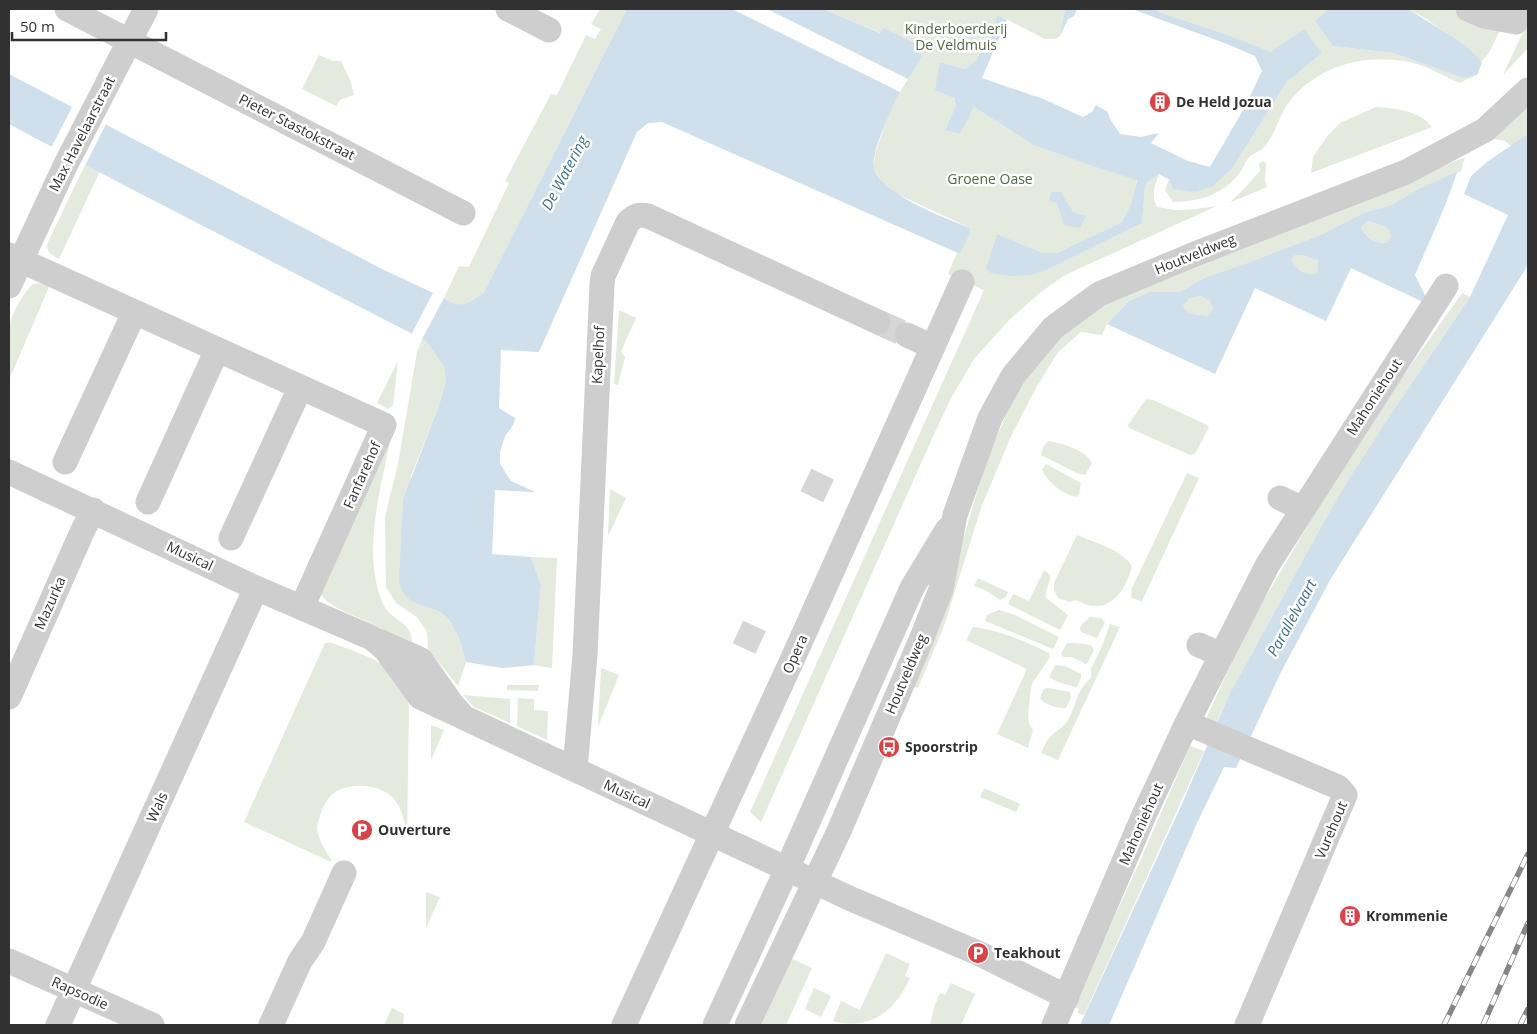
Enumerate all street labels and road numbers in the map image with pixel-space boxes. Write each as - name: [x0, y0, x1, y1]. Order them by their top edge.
- street label: Max Havelaarstraat: [44, 73, 119, 195]
- street label: Pieter Stastokstraat: [236, 89, 359, 164]
- street label: Houtveldweg: [1152, 229, 1238, 278]
- street label: Kapelhof: [586, 324, 609, 384]
- street label: Mahoniehout: [1342, 355, 1405, 439]
- street label: Fanfarehof: [338, 437, 385, 511]
- street label: Musical: [164, 536, 217, 575]
- street label: Mazurka: [29, 573, 70, 632]
- street label: Houtveldweg: [880, 630, 931, 717]
- street label: Opera: [778, 631, 812, 676]
- street label: Musical: [601, 774, 654, 813]
- street label: Mahoniehout: [1114, 780, 1167, 868]
- street label: Wals: [142, 789, 172, 825]
- street label: Vurehout: [1310, 798, 1351, 862]
- street label: Rapsodie: [49, 972, 112, 1013]

